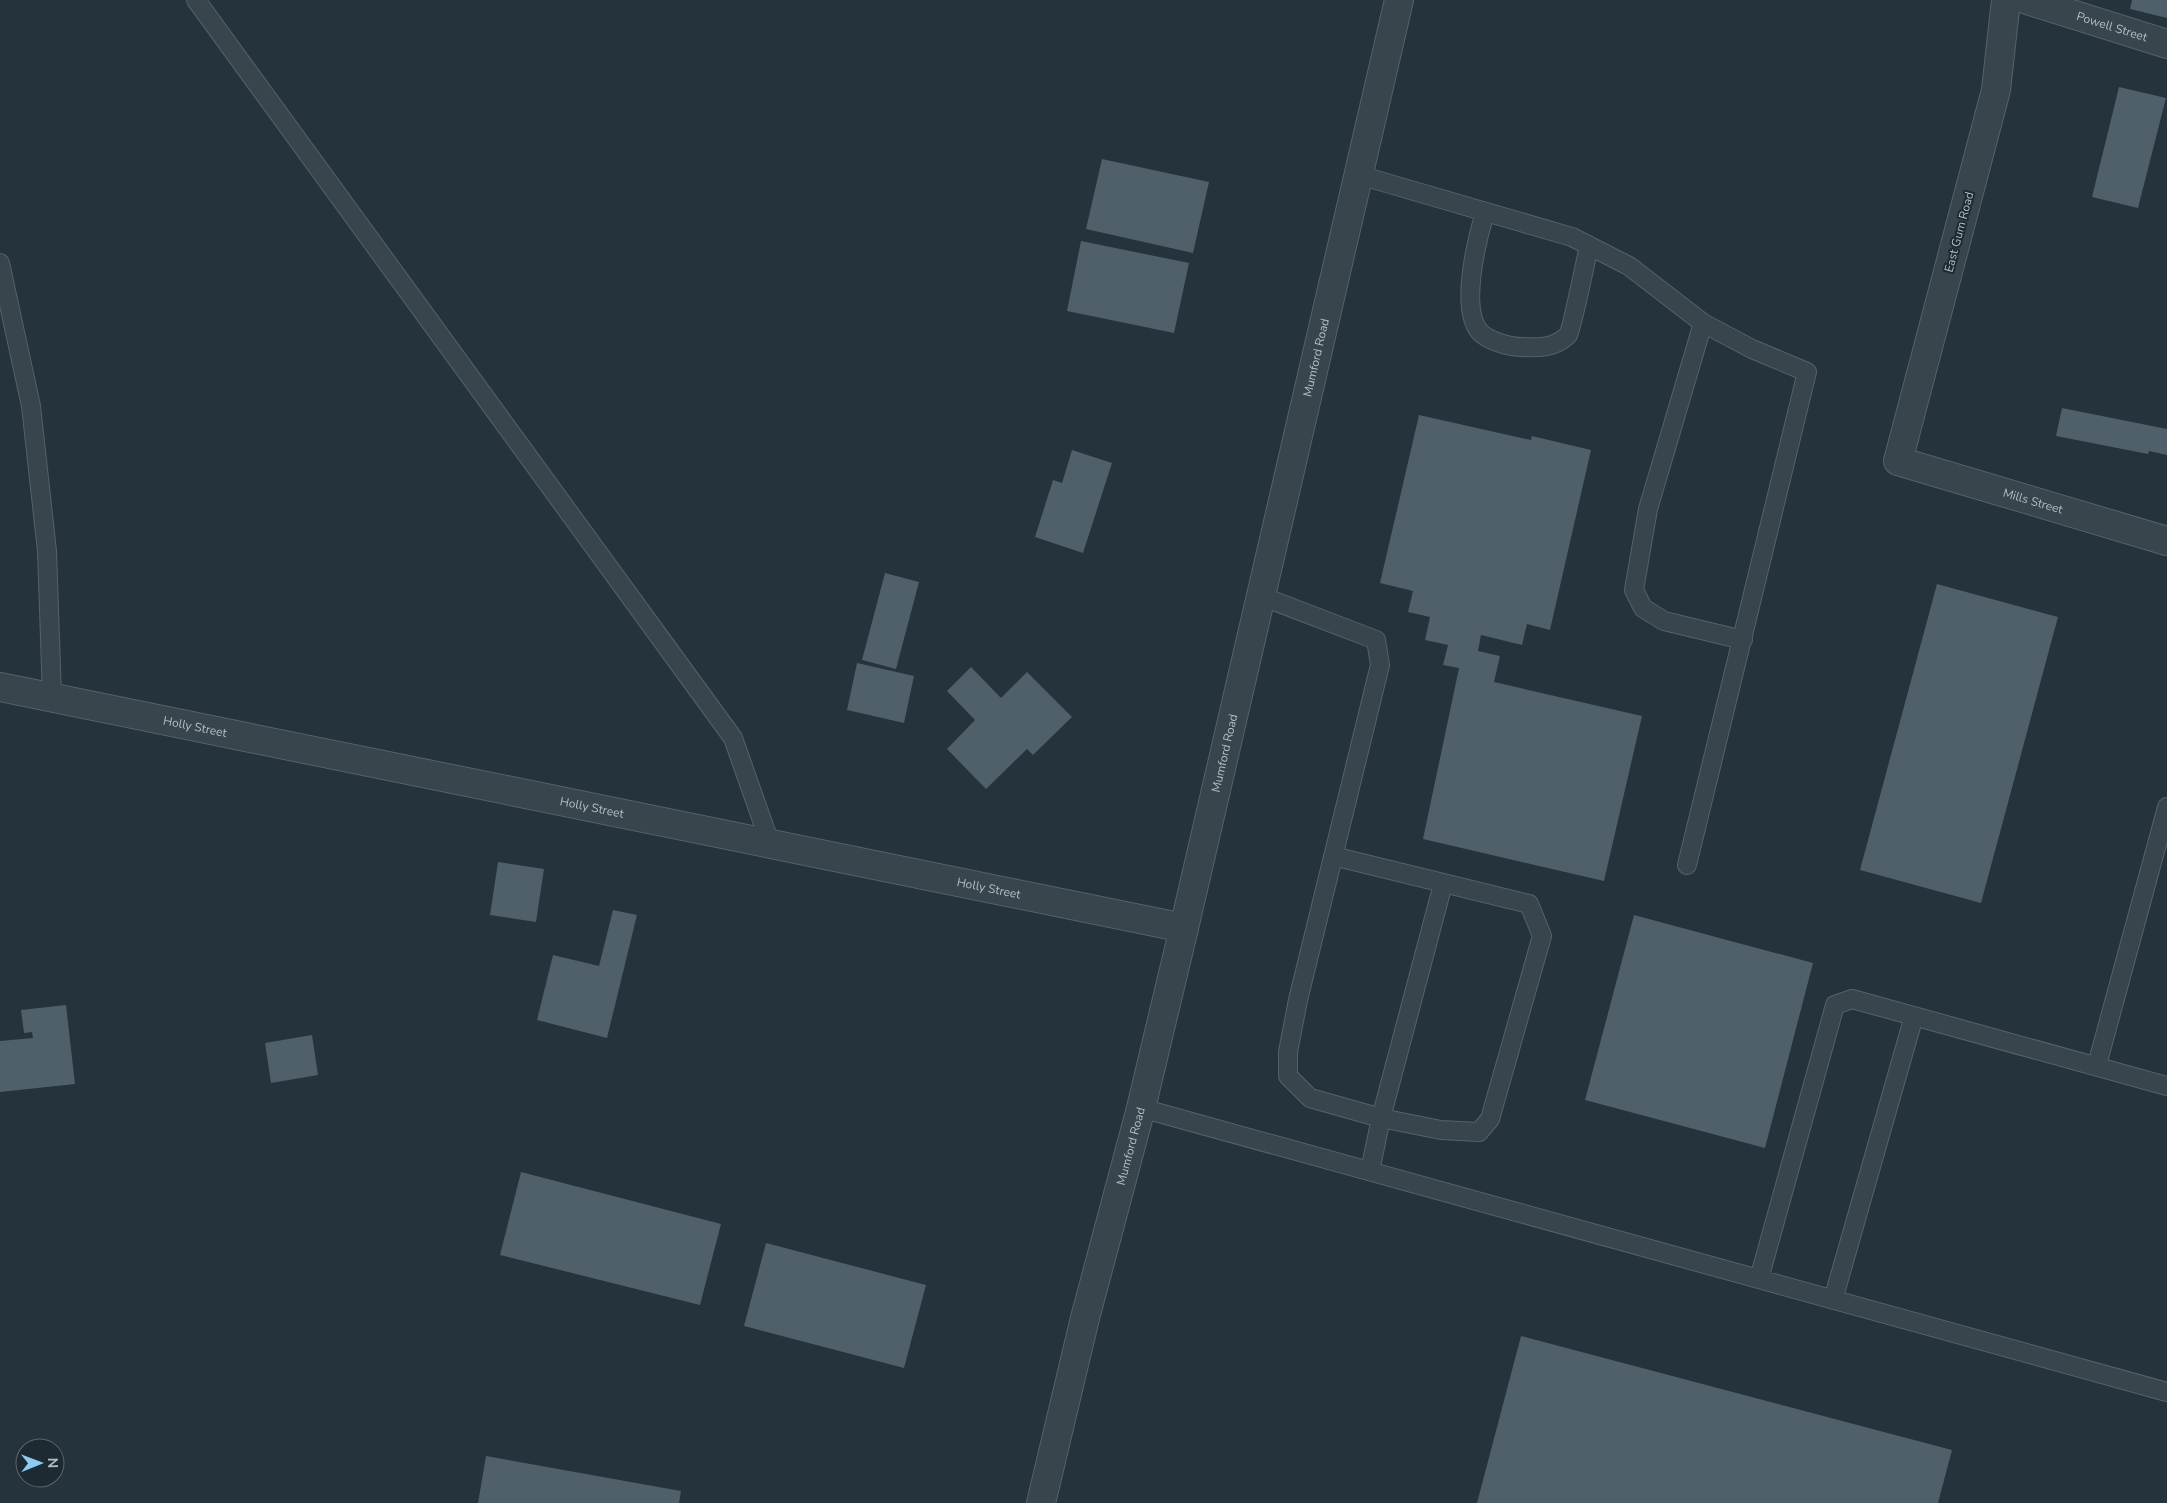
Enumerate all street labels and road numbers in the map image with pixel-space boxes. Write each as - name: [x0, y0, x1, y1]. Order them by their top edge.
- street label: Powell Street: [2075, 8, 2150, 46]
- street label: East Gum Road: [1941, 190, 1977, 274]
- street label: Mumford Road: [1299, 317, 1333, 398]
- street label: Mills Street: [2001, 485, 2066, 518]
- street label: Holly Street: [162, 712, 229, 741]
- street label: Mumford Road: [1208, 712, 1241, 794]
- street label: Holly Street: [558, 793, 626, 822]
- street label: Holly Street: [955, 874, 1023, 903]
- street label: Mumford Road: [1113, 1105, 1149, 1187]

